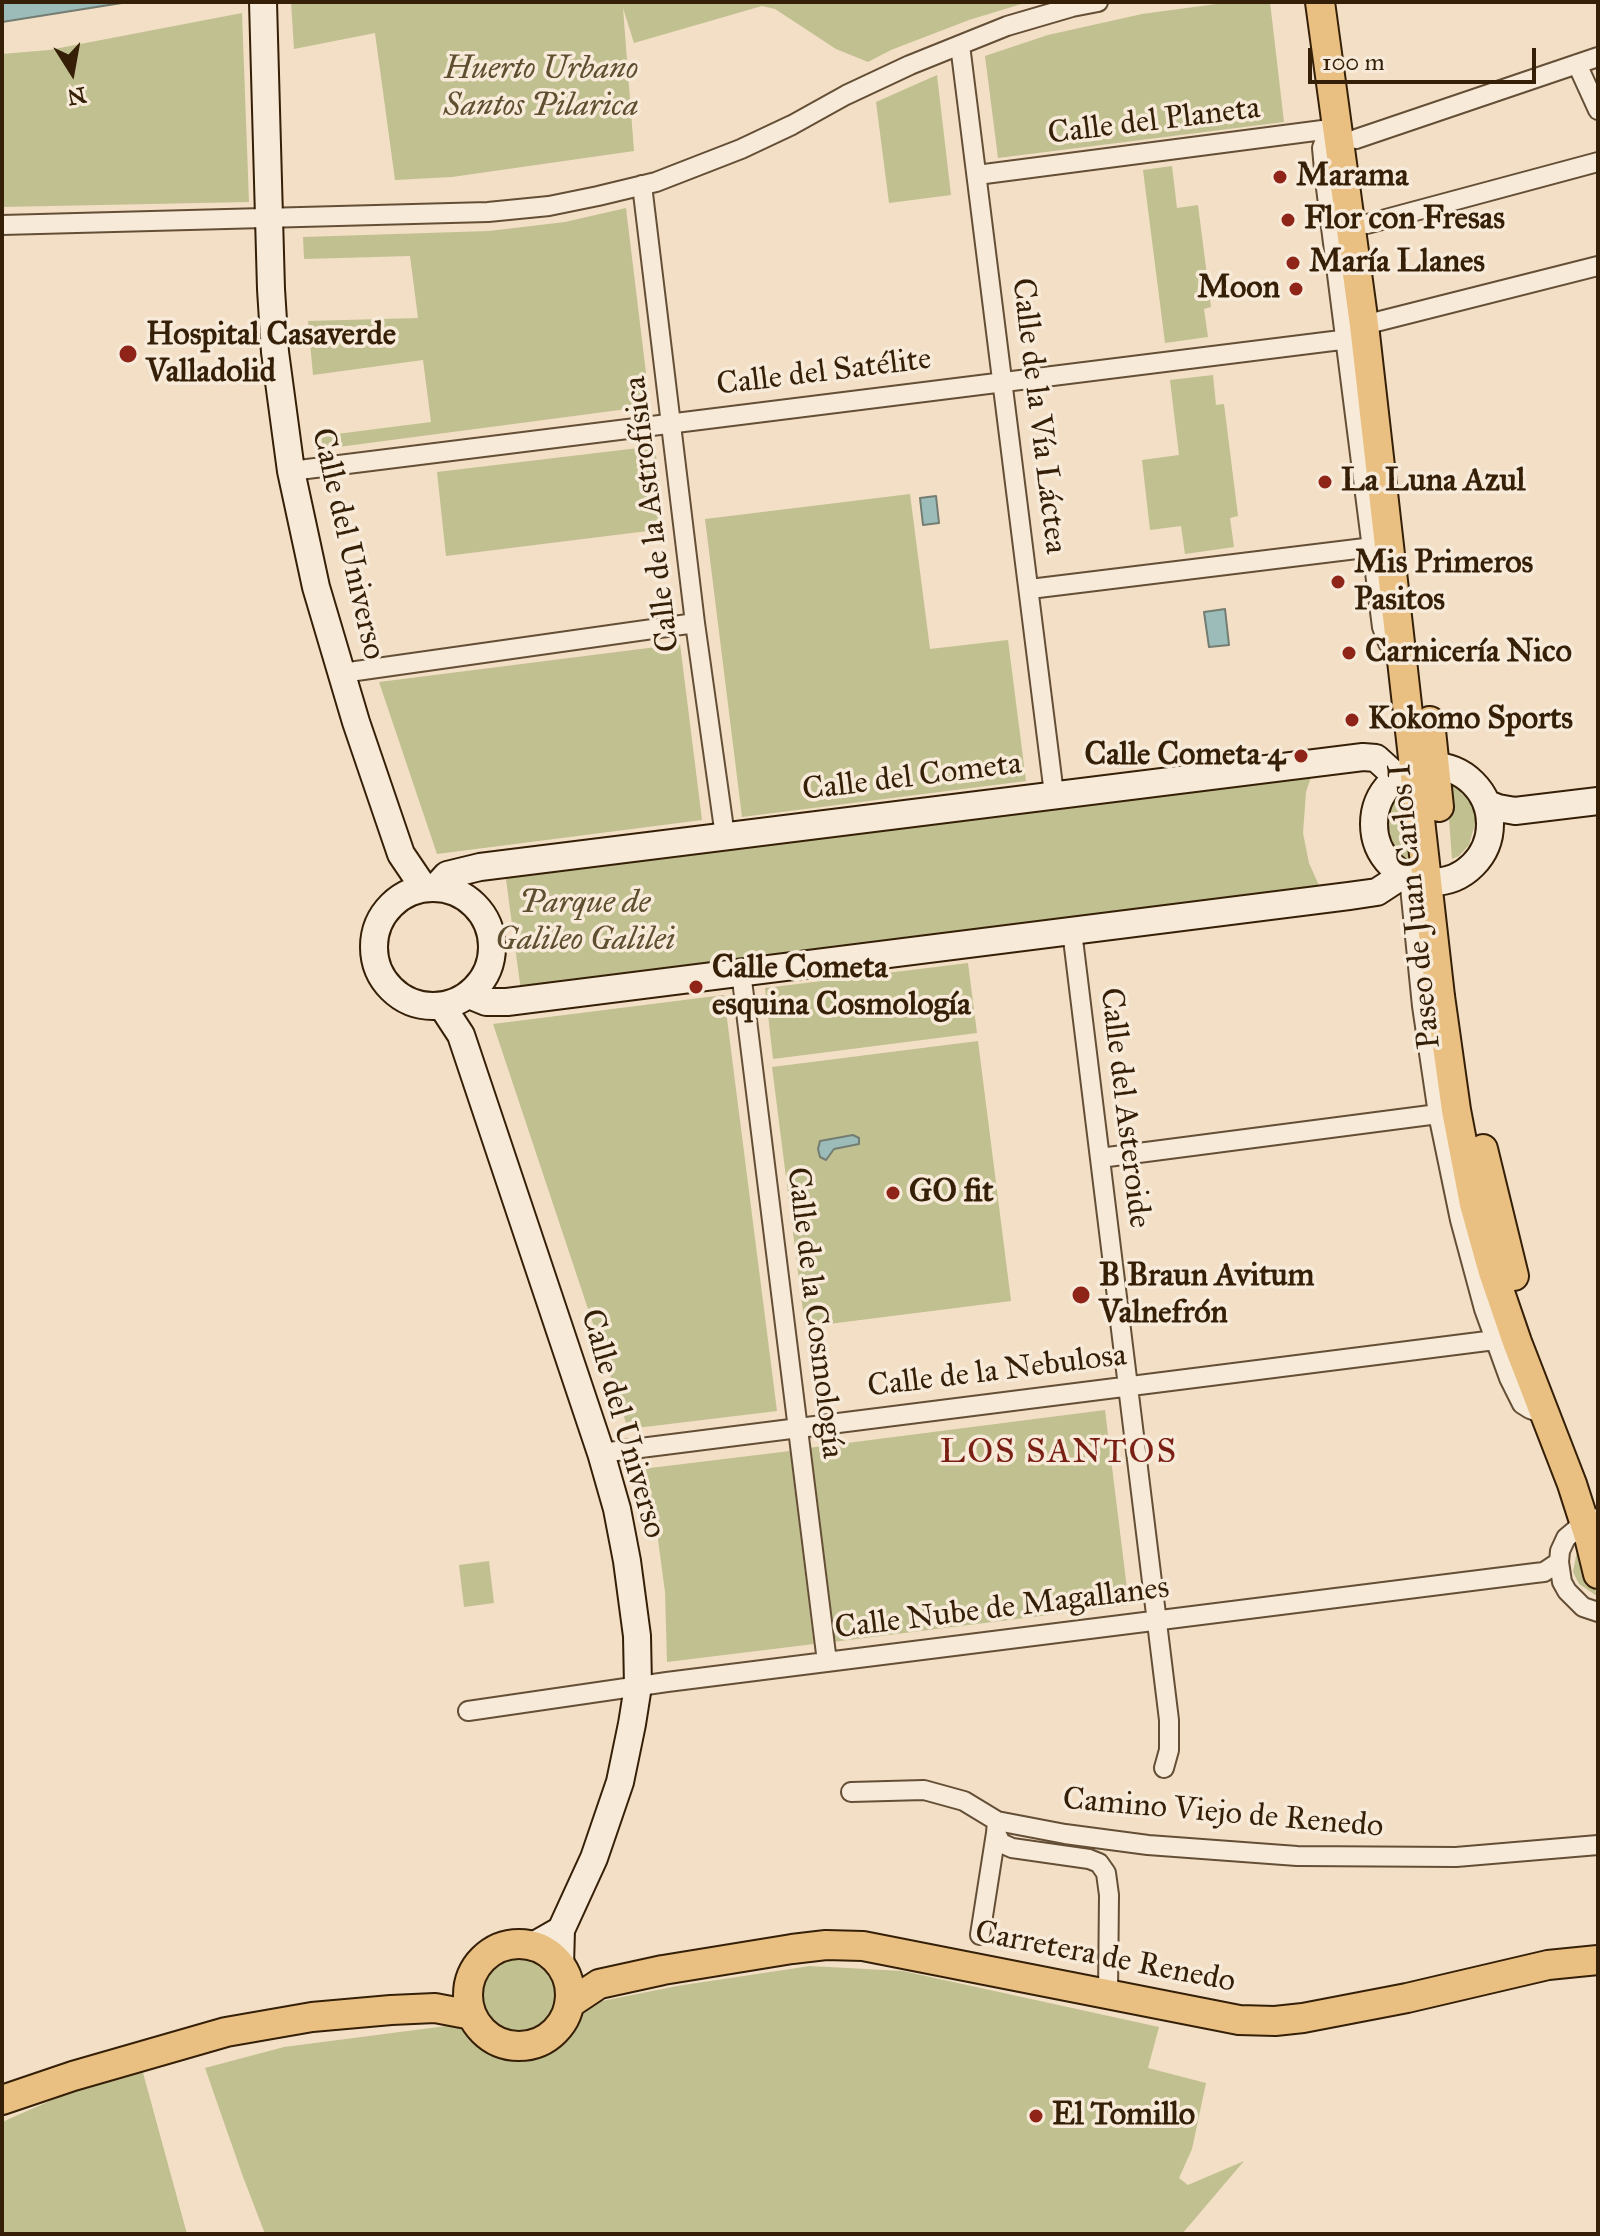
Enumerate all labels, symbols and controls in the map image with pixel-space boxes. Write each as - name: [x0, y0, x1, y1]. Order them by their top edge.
- north arrow: [32, 32, 112, 112]
- scale bar: [1312, 32, 1540, 82]
- text: 100 m: [1322, 47, 1385, 77]
- park label: Huerto Urbano Santos Pilarica: [443, 51, 639, 126]
- text: N: [65, 81, 88, 111]
- street label: Calle del Planeta: [1046, 90, 1262, 154]
- place label: Marama: [1296, 158, 1408, 196]
- marker: Marama: [1271, 168, 1289, 186]
- place label: Flor con Fresas: [1304, 201, 1505, 239]
- marker: Flor con Fresas: [1279, 211, 1297, 229]
- place label: María Llanes: [1309, 244, 1485, 282]
- marker: María Llanes: [1284, 254, 1302, 272]
- place label: Moon: [1197, 270, 1280, 308]
- street label: Calle de la Vía Láctea: [1002, 276, 1074, 556]
- marker: Moon: [1287, 280, 1305, 298]
- place label: Hospital Casaverde Valladolid: [146, 317, 396, 392]
- street label: Calle del Satélite: [714, 341, 934, 405]
- marker: Hospital Casaverde Valladolid: [117, 343, 139, 365]
- street label: Calle de la Astrofísica: [617, 374, 689, 654]
- street label: Calle del Universo: [302, 425, 392, 663]
- place label: La Luna Azul: [1341, 463, 1526, 501]
- marker: La Luna Azul: [1316, 473, 1334, 491]
- place label: Mis Primeros Pasitos: [1354, 545, 1533, 620]
- marker: Mis Primeros Pasitos: [1329, 573, 1347, 591]
- place label: Carnicería Nico: [1365, 634, 1572, 672]
- marker: Carnicería Nico: [1340, 644, 1358, 662]
- place label: Kokomo Sports: [1368, 701, 1573, 739]
- marker: Kokomo Sports: [1343, 711, 1361, 729]
- place label: Calle Cometa 4: [1084, 737, 1285, 775]
- street label: Calle del Cometa: [800, 745, 1024, 811]
- marker: Calle Cometa 4: [1292, 747, 1310, 765]
- street label: Paseo de Juan Carlos I: [1382, 761, 1450, 1051]
- park label: Parque de Galileo Galilei: [495, 885, 675, 960]
- place label: Calle Cometa esquina Cosmología: [712, 950, 971, 1025]
- marker: Calle Cometa esquina Cosmología: [687, 978, 705, 996]
- street label: Calle del Asteroide: [1090, 986, 1158, 1230]
- street label: Calle de la Cosmología: [777, 1165, 851, 1461]
- place label: GO fit: [909, 1174, 994, 1212]
- marker: GO fit: [884, 1184, 902, 1202]
- place label: B Braun Avitum Valnefrón: [1099, 1258, 1314, 1333]
- marker: B Braun Avitum Valnefrón: [1070, 1284, 1092, 1306]
- street label: Calle del Universo: [571, 1305, 673, 1543]
- street label: Calle de la Nebulosa: [865, 1337, 1129, 1407]
- district label: LOS SANTOS: [940, 1434, 1178, 1474]
- street label: Calle Nube de Magallanes: [833, 1569, 1171, 1649]
- street label: Camino Viejo de Renedo: [1061, 1781, 1385, 1847]
- street label: Carretera de Renedo: [972, 1914, 1238, 2002]
- place label: El Tomillo: [1052, 2097, 1195, 2135]
- marker: El Tomillo: [1027, 2107, 1045, 2125]

